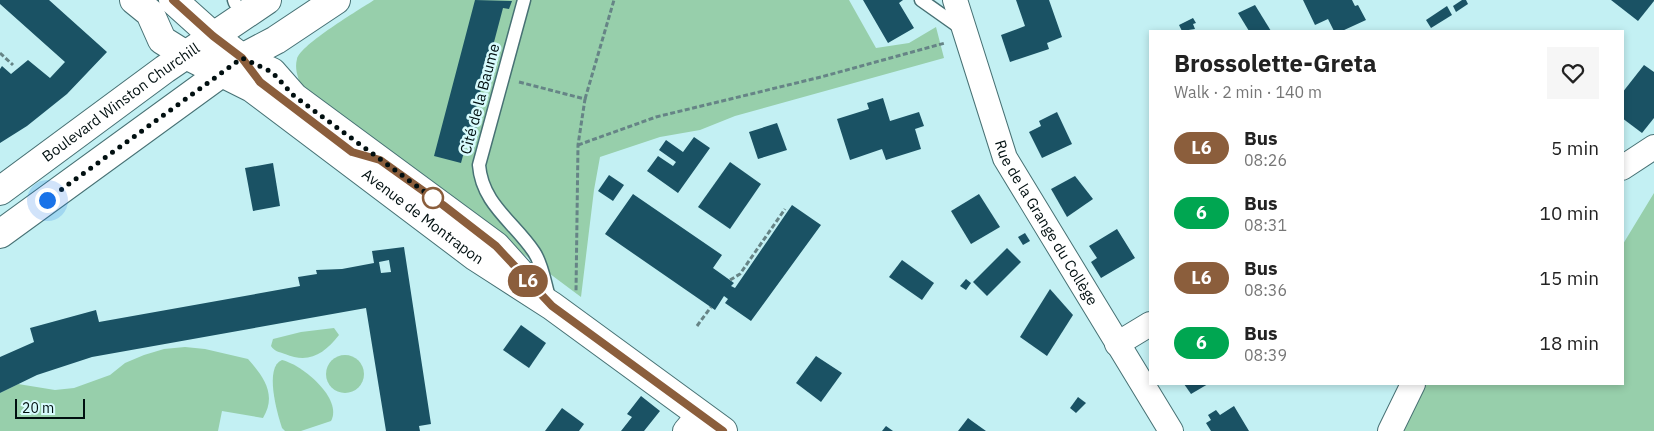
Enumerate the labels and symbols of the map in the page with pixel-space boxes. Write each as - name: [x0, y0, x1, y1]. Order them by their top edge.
- street label: Boulevard Winston Churchill: [38, 38, 203, 166]
- street label: Cité de la Baume: [456, 41, 503, 156]
- street label: Rue de la Grange du Collège: [991, 138, 1102, 309]
- street label: Avenue de Montrapon: [358, 164, 487, 268]
- unlabelled marker: [422, 187, 444, 209]
- your location: [35, 188, 60, 213]
- line badge: L6: [506, 265, 550, 297]
- scale bar: [15, 396, 85, 419]

